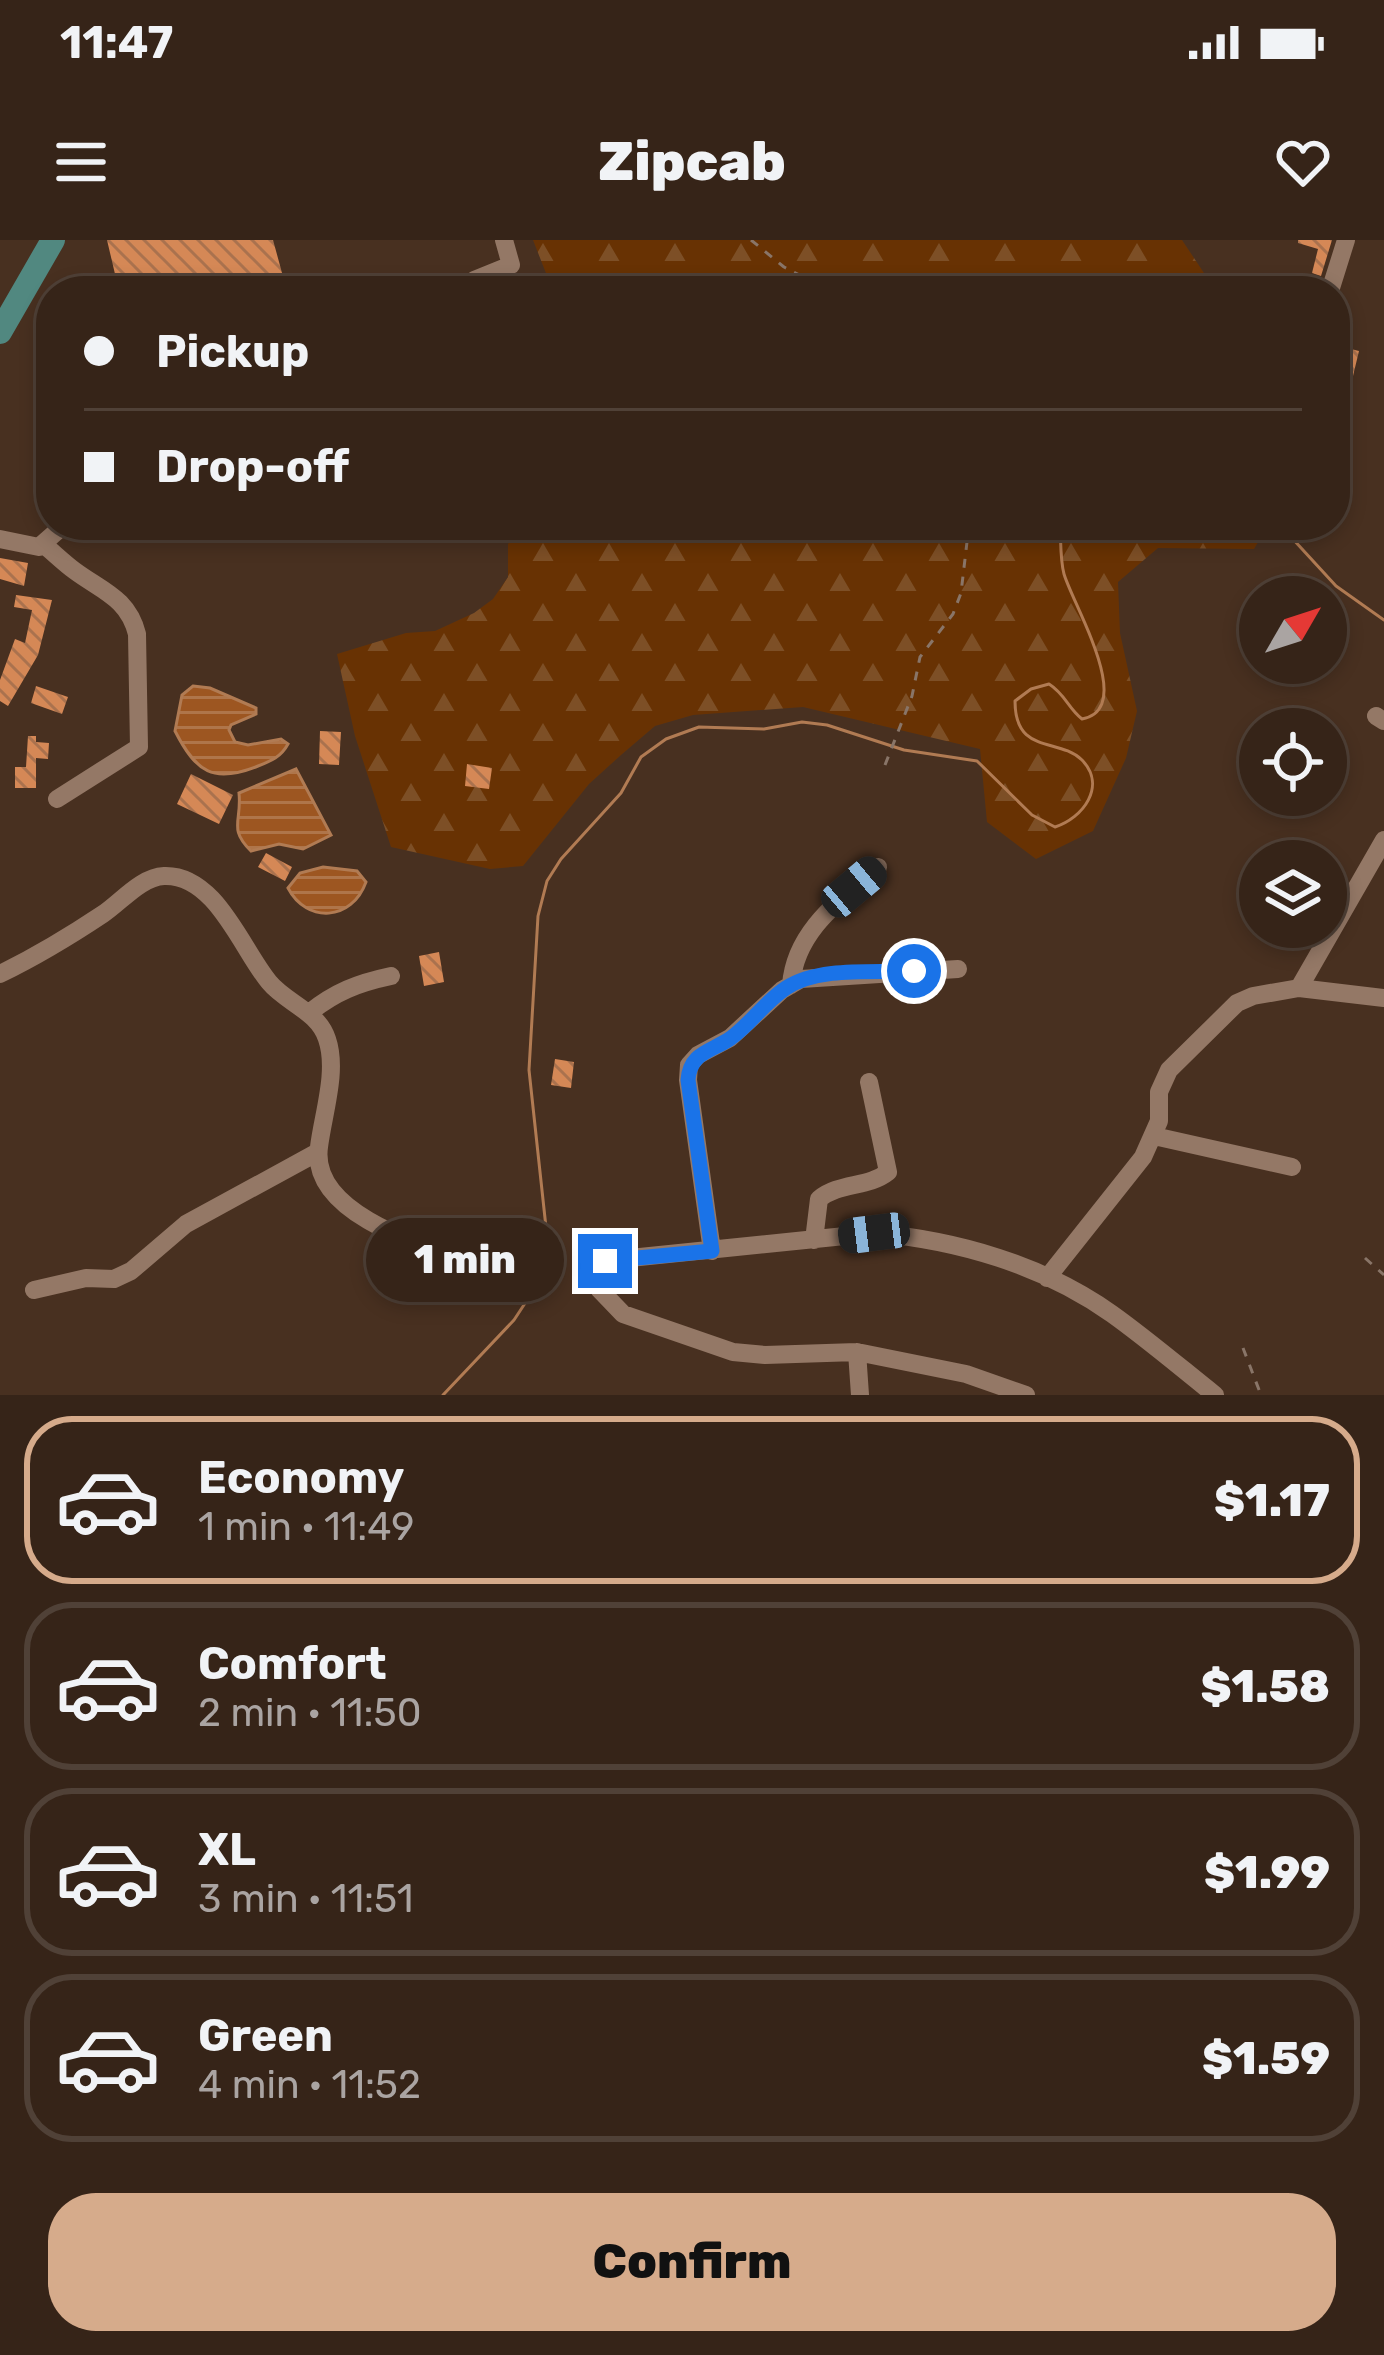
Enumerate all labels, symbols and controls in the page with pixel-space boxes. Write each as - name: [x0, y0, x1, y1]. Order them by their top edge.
- text: 11:47: [60, 16, 173, 69]
- icon: menu: [48, 129, 114, 195]
- icon: heart: [1270, 129, 1336, 195]
- text: Zipcab: [598, 130, 786, 194]
- text: Pickup: [156, 325, 309, 378]
- text: Drop-off: [156, 440, 349, 493]
- north arrow: [1239, 576, 1347, 684]
- map controls: [1239, 576, 1347, 948]
- button: locate: [1239, 708, 1347, 816]
- button: layers: [1239, 840, 1347, 948]
- car: [815, 850, 893, 924]
- route start: [887, 944, 941, 998]
- car: [836, 1211, 912, 1255]
- callout: 1 min: [365, 1219, 563, 1303]
- route end: [578, 1234, 632, 1288]
- text: 1 min: [414, 1237, 516, 1283]
- icon: car: [54, 1446, 162, 1554]
- text: Economy: [198, 1451, 404, 1504]
- text: $1.17: [1214, 1474, 1330, 1527]
- text: 1 min · 11:49: [198, 1504, 414, 1550]
- icon: car: [54, 1632, 162, 1740]
- text: Comfort: [198, 1637, 387, 1690]
- text: $1.58: [1201, 1660, 1330, 1713]
- text: 2 min · 11:50: [198, 1690, 421, 1736]
- icon: car: [54, 1818, 162, 1926]
- text: XL: [198, 1823, 256, 1876]
- text: $1.99: [1204, 1846, 1330, 1899]
- text: 3 min · 11:51: [198, 1876, 413, 1922]
- icon: car: [54, 2004, 162, 2112]
- text: Green: [198, 2009, 333, 2062]
- text: $1.59: [1202, 2032, 1330, 2085]
- text: 4 min · 11:52: [198, 2062, 421, 2108]
- button: Confirm: [48, 2193, 1336, 2331]

